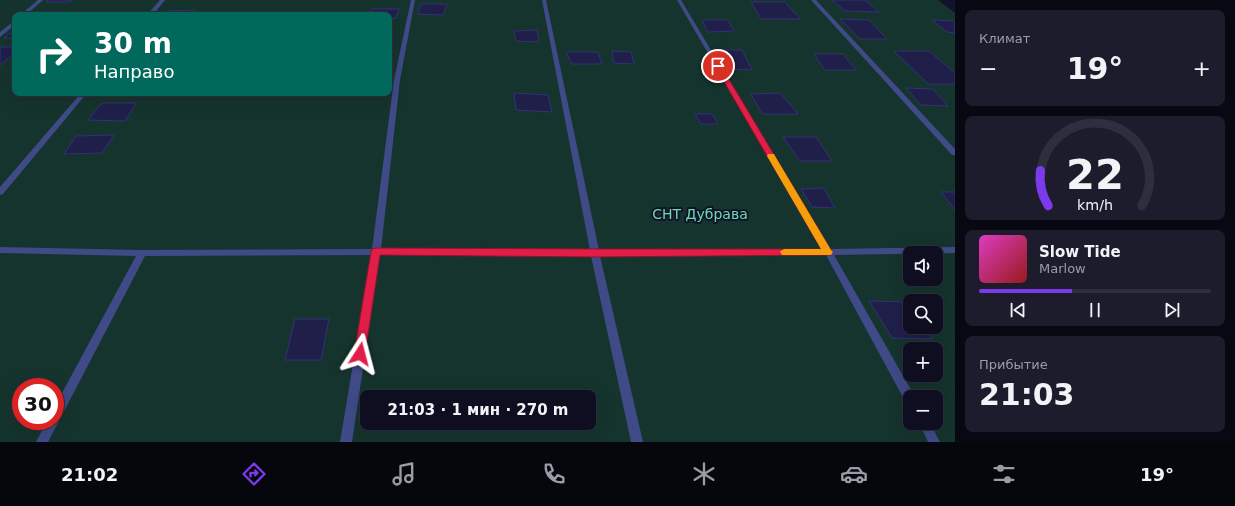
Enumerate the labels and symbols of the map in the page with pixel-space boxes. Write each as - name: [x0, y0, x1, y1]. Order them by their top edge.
- pin: [701, 49, 735, 83]
- park label: СНТ Дубрава: [652, 206, 748, 222]
- position arrow: [339, 333, 381, 375]
- speed limit sign: 30: [12, 378, 64, 430]

